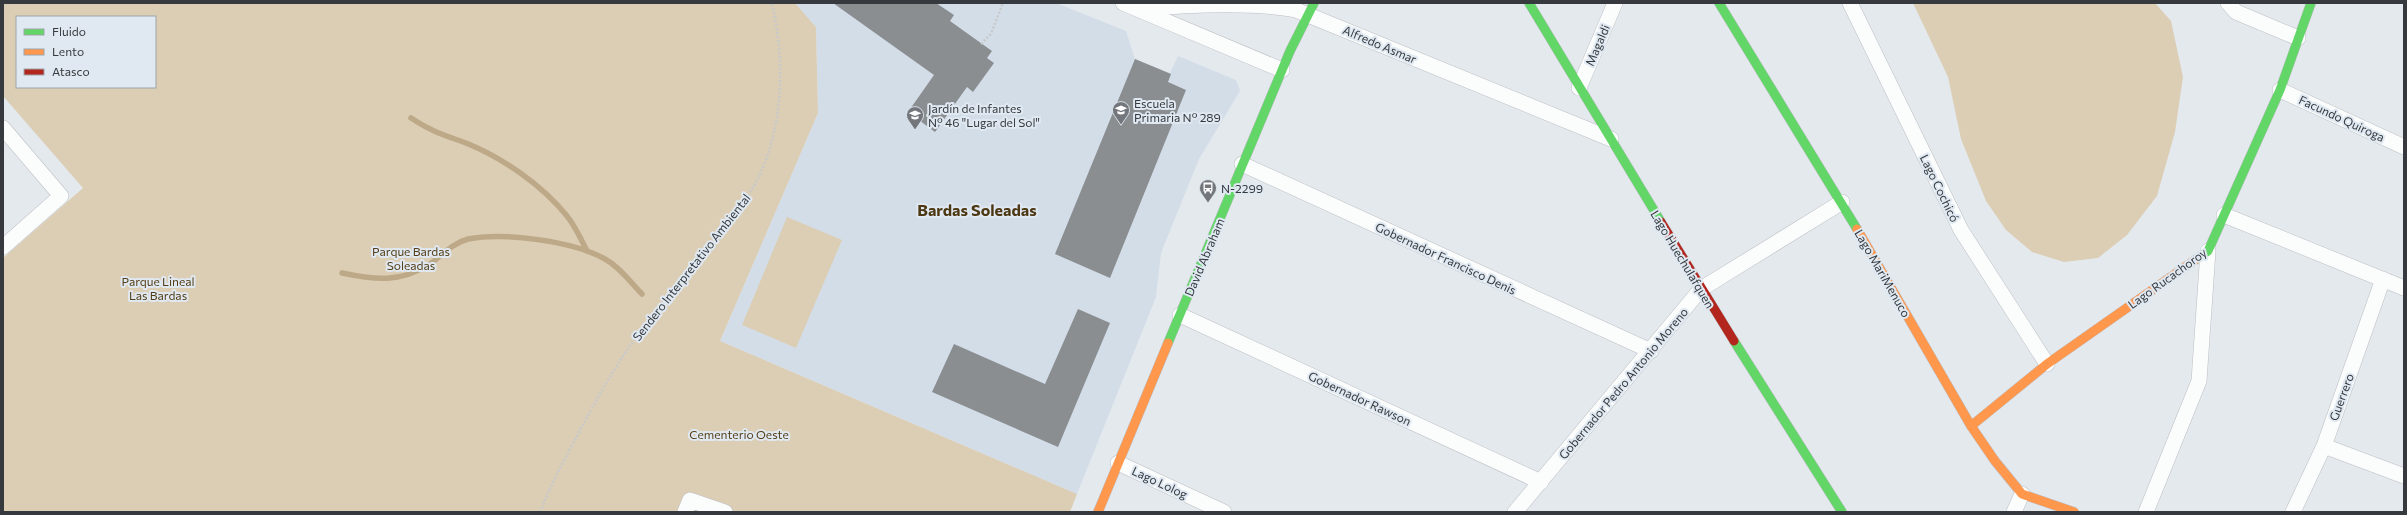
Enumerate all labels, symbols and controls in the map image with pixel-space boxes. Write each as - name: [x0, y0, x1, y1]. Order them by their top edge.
- legend: [16, 16, 156, 88]
- street label: Alfredo Asmar: [1341, 22, 1419, 66]
- street label: Magaldi: [1582, 22, 1612, 68]
- text: Fluido: [52, 24, 86, 38]
- text: Lento: [52, 44, 84, 58]
- text: Atasco: [52, 64, 90, 78]
- street label: Facundo Quiroga: [2297, 92, 2387, 144]
- place label: Escuela Primaria N° 289: [1134, 96, 1221, 124]
- school or university icon: Escuela Primaria N° 289: [1111, 100, 1131, 125]
- place label: Jardín de Infantes N° 46 "Lugar del Sol": [928, 101, 1040, 129]
- school or university icon: Jardín de Infantes N° 46 "Lugar del Sol": [905, 105, 925, 130]
- street label: Lago Cochicó: [1918, 152, 1962, 224]
- bus stop icon: N-2299: [1198, 178, 1218, 203]
- place label: N-2299: [1221, 181, 1263, 195]
- street label: Sendero Interpretativo Ambiental: [629, 191, 753, 343]
- district label: Bardas Soleadas: [917, 200, 1037, 219]
- street label: Lago Huechulafquen: [1648, 208, 1718, 310]
- street label: David Abraham: [1181, 216, 1227, 298]
- street label: Gobernador Francisco Denis: [1373, 219, 1519, 297]
- street label: Lago MariMenuco: [1852, 227, 1914, 319]
- park label: Parque Bardas Soleadas: [372, 244, 450, 272]
- street label: Lago Rucachoroy: [2125, 245, 2209, 311]
- park label: Parque Lineal Las Bardas: [121, 274, 195, 302]
- street label: Gobernador Pedro Antonio Moreno: [1555, 304, 1691, 462]
- street label: Gobernador Rawson: [1306, 368, 1414, 428]
- street label: Guerrero: [2326, 371, 2356, 423]
- park label: Cementerio Oeste: [689, 427, 789, 441]
- street label: Lago Lolog: [1130, 463, 1190, 501]

